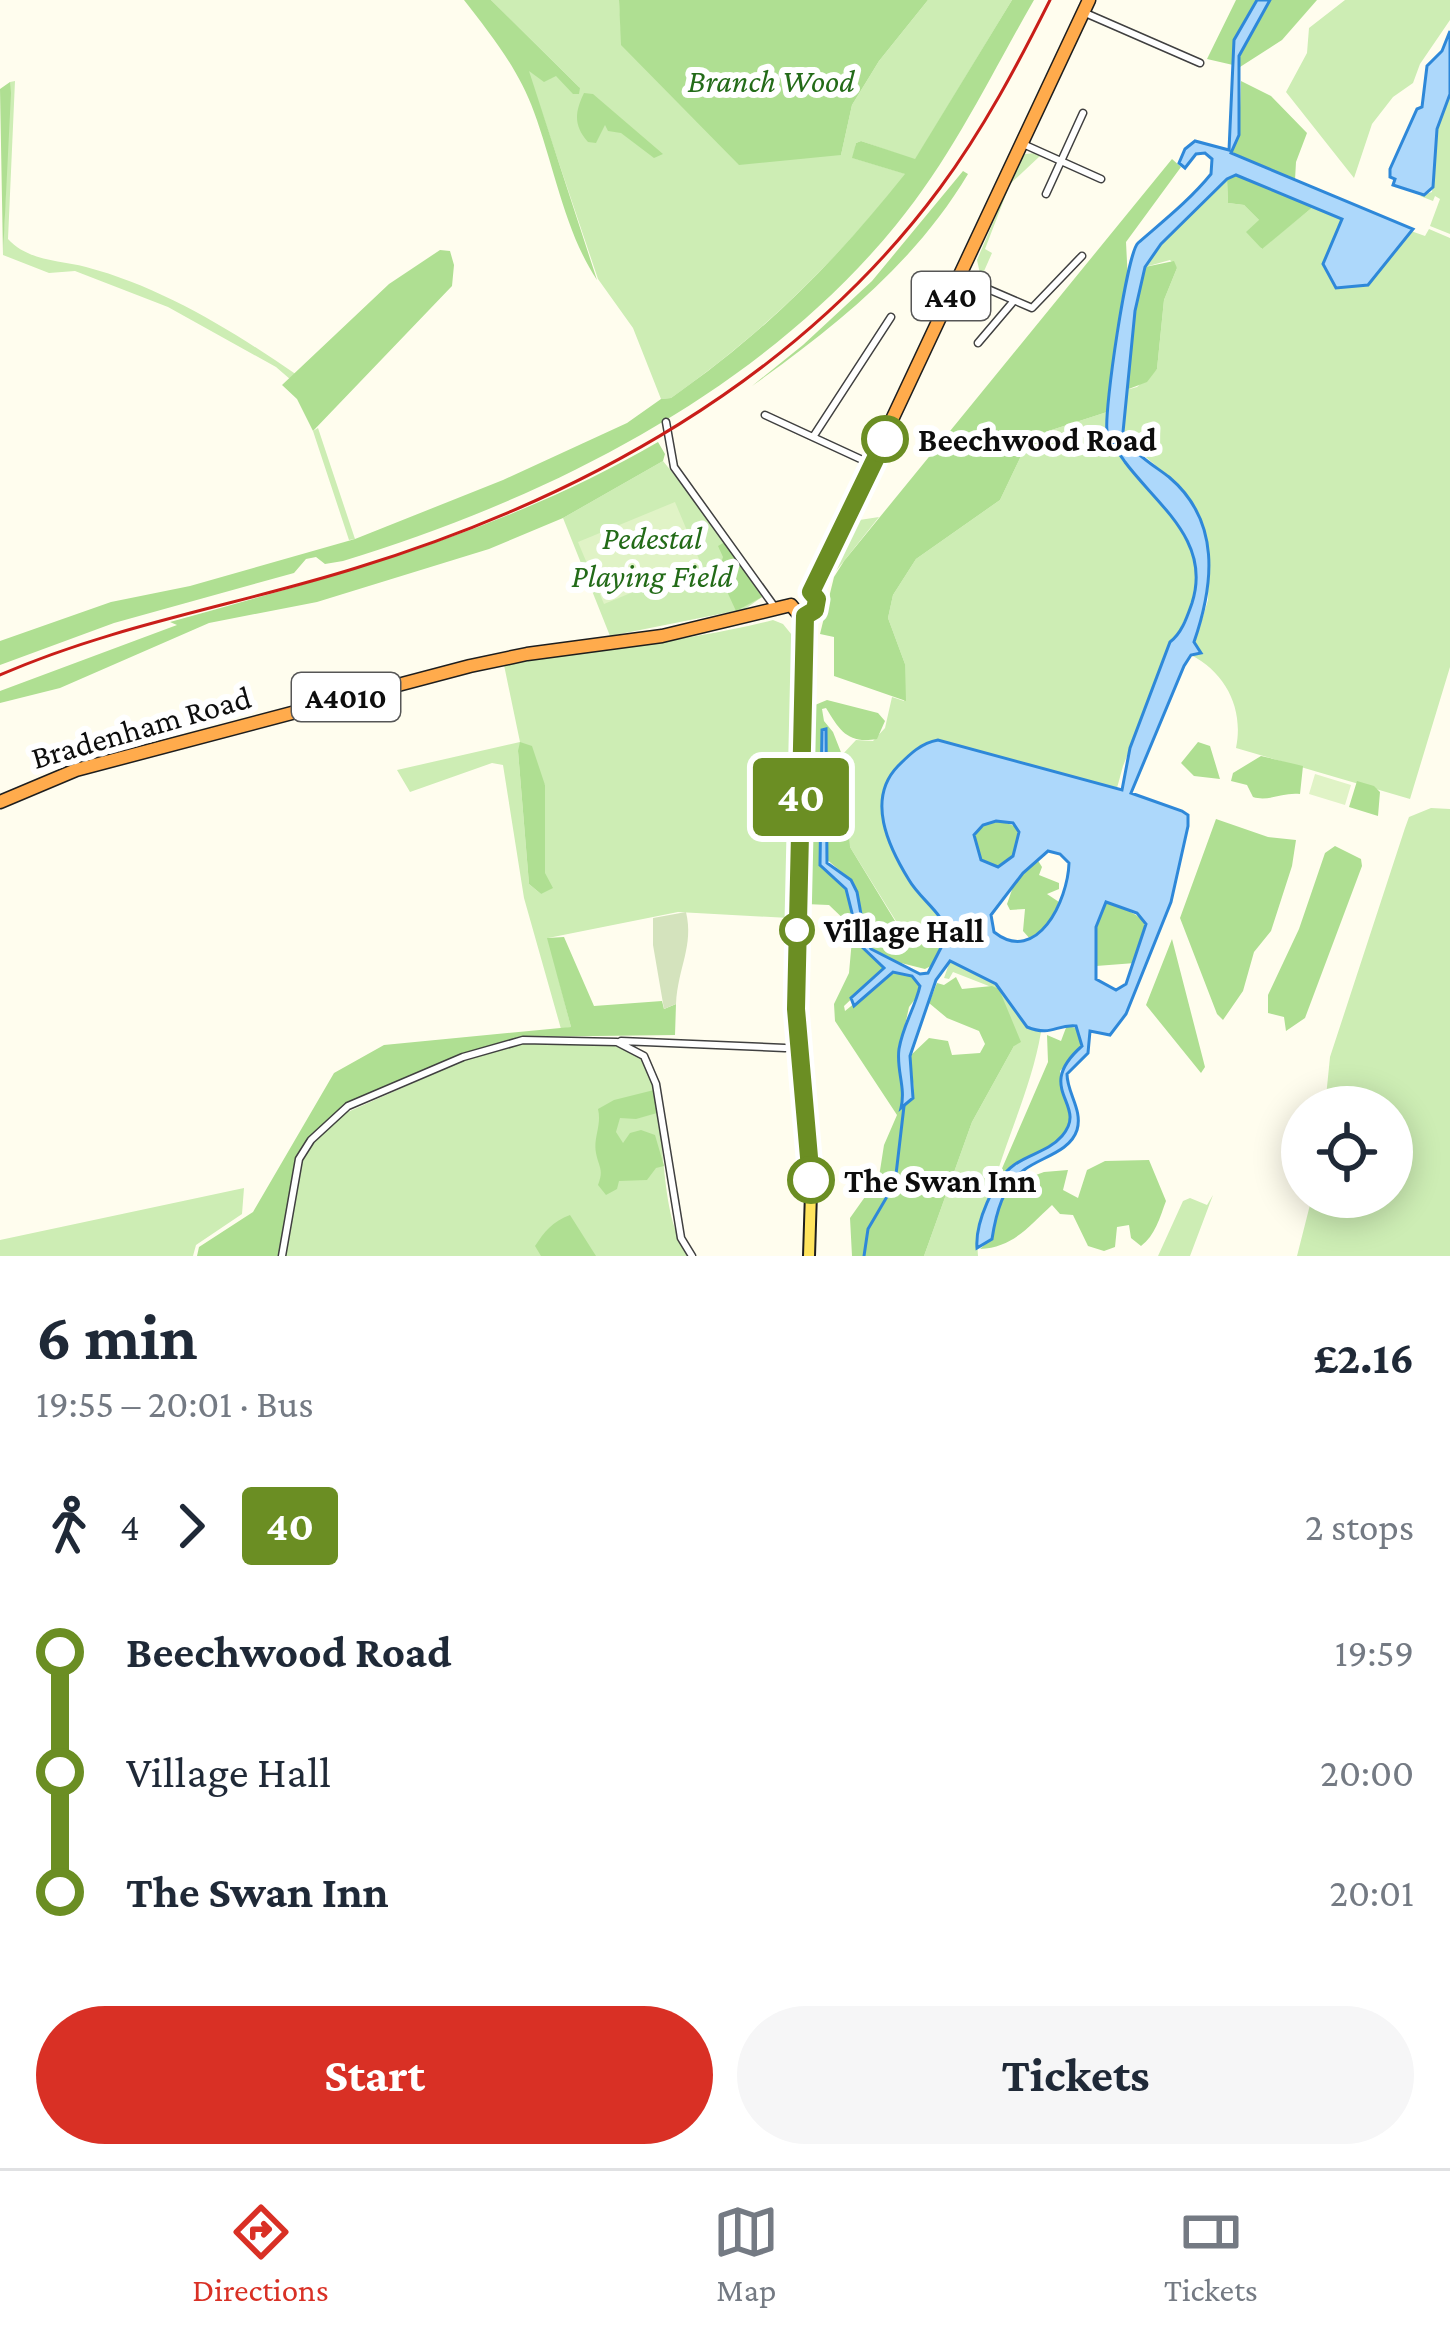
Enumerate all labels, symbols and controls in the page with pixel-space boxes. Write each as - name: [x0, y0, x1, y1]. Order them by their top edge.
- park label: Branch Wood: [687, 62, 856, 99]
- road number: A40: [912, 272, 990, 320]
- marker: Beechwood Road: [863, 417, 907, 461]
- place label: Beechwood Road: [918, 421, 1157, 458]
- park label: Pedestal Playing Field: [571, 519, 734, 594]
- road number: A4010: [292, 673, 400, 721]
- street label: Bradenham Road: [27, 678, 255, 776]
- line badge: 40: [747, 758, 855, 836]
- text: 40: [777, 773, 825, 820]
- place label: Village Hall: [823, 912, 984, 949]
- marker: Village Hall: [781, 914, 813, 946]
- map controls: [1281, 1086, 1413, 1218]
- button: locate: [1281, 1086, 1413, 1218]
- marker: The Swan Inn: [789, 1158, 833, 1202]
- place label: The Swan Inn: [844, 1162, 1037, 1199]
- text: 6 min: [36, 1300, 198, 1373]
- text: £2.16: [1314, 1333, 1414, 1383]
- text: 19:55 – 20:01 · Bus: [36, 1382, 314, 1425]
- icon: walk: [36, 1493, 102, 1559]
- icon: forward: [158, 1493, 224, 1559]
- text: 40: [266, 1502, 314, 1549]
- text: 4: [120, 1505, 140, 1548]
- text: 2 stops: [1305, 1505, 1414, 1548]
- text: Beechwood Road: [126, 1627, 452, 1677]
- text: 19:59: [1335, 1631, 1414, 1674]
- text: Village Hall: [126, 1747, 331, 1797]
- text: 20:00: [1320, 1751, 1414, 1794]
- text: The Swan Inn: [126, 1867, 389, 1917]
- text: 20:01: [1329, 1871, 1414, 1914]
- button: Start: [36, 2006, 713, 2144]
- button: Tickets: [737, 2006, 1414, 2144]
- tab: Directions: [192, 2199, 329, 2308]
- tab: Map: [713, 2199, 779, 2308]
- tab: Tickets: [1164, 2199, 1258, 2308]

